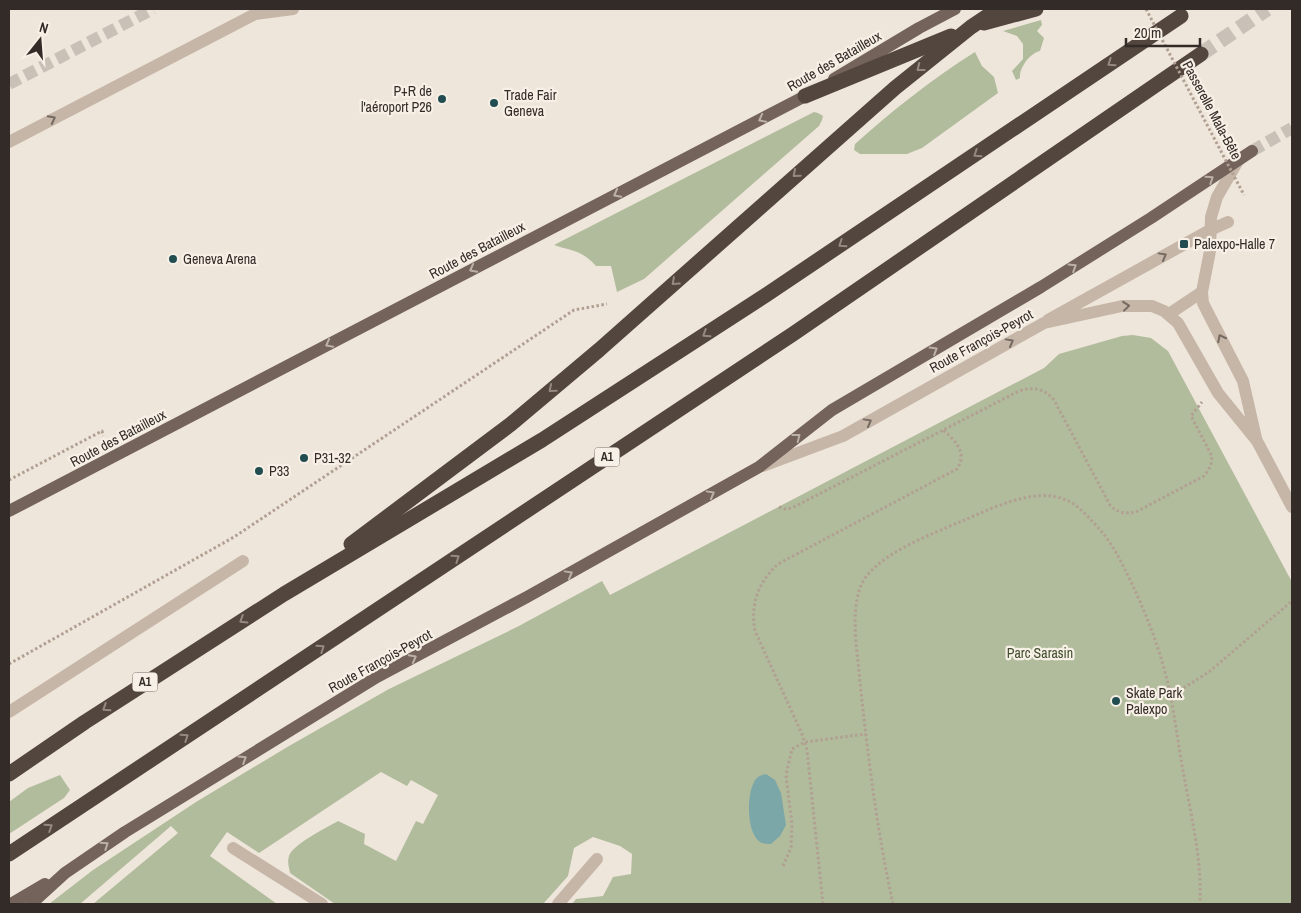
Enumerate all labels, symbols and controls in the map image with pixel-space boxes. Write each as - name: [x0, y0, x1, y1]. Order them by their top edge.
- north arrow: [15, 15, 65, 65]
- scale bar: [1126, 15, 1200, 47]
- text: N: [37, 18, 50, 37]
- text: 20 m: [1134, 22, 1161, 43]
- street label: Route des Batailleux: [784, 27, 885, 95]
- one-way arrow: [1108, 57, 1117, 66]
- street label: Passerelle Mala-Bête: [1178, 58, 1246, 162]
- one-way arrow: [916, 63, 925, 72]
- place label: P+R de l'aéroport P26: [361, 82, 432, 116]
- place label: Trade Fair Geneva: [504, 86, 557, 120]
- marker: P+R de l'aéroport P26: [436, 93, 448, 105]
- marker: Trade Fair Geneva: [488, 97, 500, 109]
- one-way arrow: [758, 113, 767, 123]
- one-way arrow: [47, 115, 56, 125]
- one-way arrow: [973, 148, 983, 157]
- one-way arrow: [793, 169, 802, 178]
- one-way arrow: [1204, 176, 1214, 185]
- one-way arrow: [614, 188, 623, 198]
- street label: Route des Batailleux: [426, 217, 528, 283]
- place label: Palexpo-Halle 7: [1194, 235, 1275, 253]
- one-way arrow: [838, 238, 847, 247]
- marker: Palexpo-Halle 7: [1178, 238, 1190, 250]
- place label: Geneva Arena: [183, 250, 257, 268]
- one-way arrow: [1158, 252, 1167, 262]
- marker: Geneva Arena: [167, 253, 179, 265]
- one-way arrow: [470, 263, 479, 273]
- one-way arrow: [1068, 263, 1077, 273]
- one-way arrow: [671, 277, 680, 286]
- one-way arrow: [1122, 301, 1130, 312]
- street label: Route François-Peyrot: [926, 305, 1036, 377]
- one-way arrow: [702, 327, 711, 337]
- one-way arrow: [1217, 334, 1227, 343]
- one-way arrow: [326, 338, 335, 348]
- one-way arrow: [1004, 338, 1013, 348]
- one-way arrow: [928, 347, 937, 357]
- one-way arrow: [549, 384, 558, 393]
- street label: Route des Batailleux: [67, 405, 169, 471]
- one-way arrow: [863, 418, 872, 428]
- one-way arrow: [791, 435, 800, 443]
- road number: A1: [594, 448, 620, 467]
- place label: P31-32: [314, 449, 351, 467]
- marker: P31-32: [298, 452, 310, 464]
- place label: P33: [269, 462, 289, 480]
- marker: P33: [253, 465, 265, 477]
- one-way arrow: [706, 490, 715, 500]
- one-way arrow: [450, 555, 460, 564]
- one-way arrow: [564, 570, 573, 580]
- one-way arrow: [239, 614, 248, 623]
- street label: Route François-Peyrot: [325, 625, 435, 697]
- one-way arrow: [315, 644, 324, 654]
- park label: Parc Sarasin: [1007, 644, 1073, 662]
- one-way arrow: [407, 654, 416, 664]
- road number: A1: [132, 672, 158, 692]
- place label: Skate Park Palexpo: [1126, 684, 1182, 718]
- marker: Skate Park Palexpo: [1110, 695, 1122, 707]
- one-way arrow: [102, 702, 112, 711]
- one-way arrow: [179, 734, 189, 743]
- one-way arrow: [238, 756, 247, 766]
- one-way arrow: [44, 824, 53, 833]
- one-way arrow: [99, 842, 109, 851]

